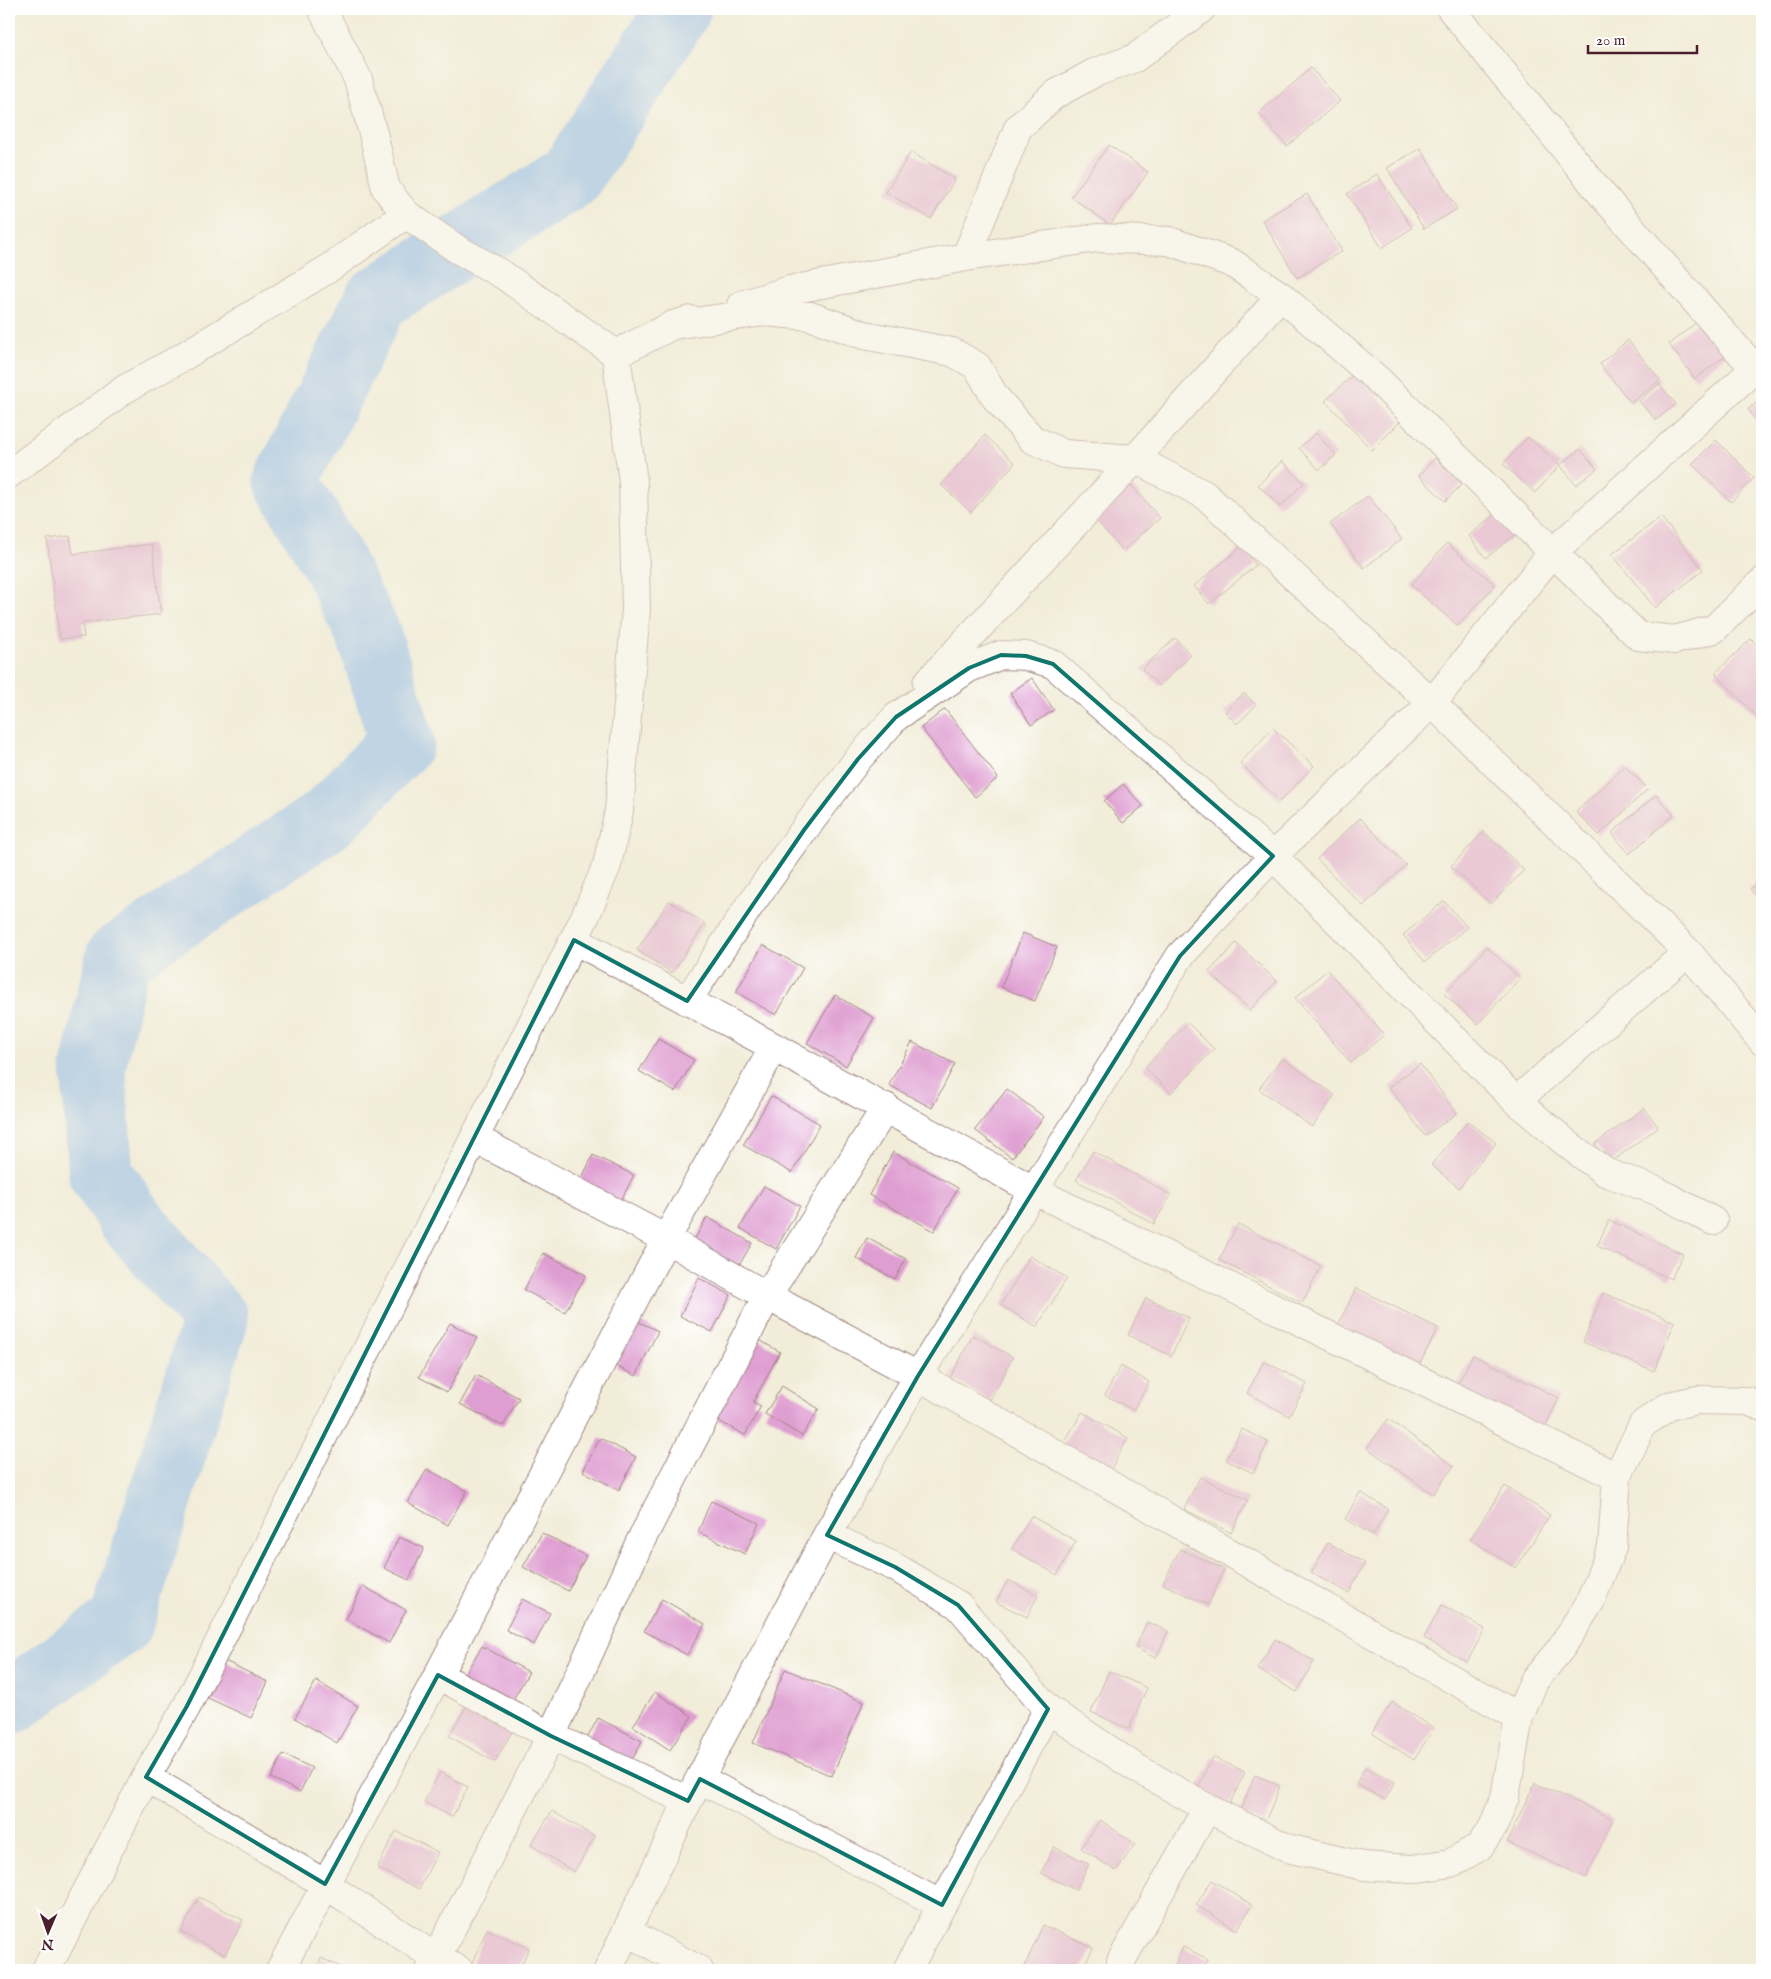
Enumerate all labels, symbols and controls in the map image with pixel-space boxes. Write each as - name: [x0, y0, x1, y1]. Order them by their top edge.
- scale bar: [1588, 22, 1697, 54]
- text: 20 m: [1596, 31, 1626, 50]
- north arrow: [22, 1906, 72, 1956]
- text: N: [41, 1935, 55, 1953]

